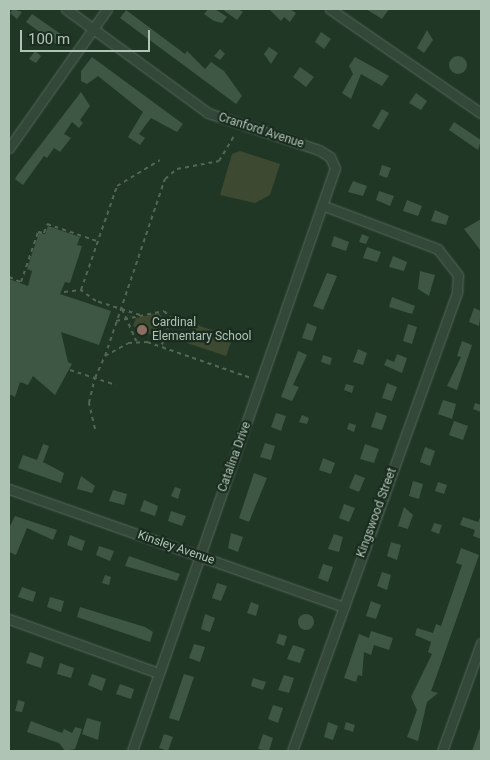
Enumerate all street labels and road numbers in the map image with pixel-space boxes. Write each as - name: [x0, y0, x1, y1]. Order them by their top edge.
- street label: Cranford Avenue: [217, 110, 305, 152]
- street label: Catalina Drive: [216, 420, 254, 494]
- street label: Kingswood Street: [354, 466, 400, 560]
- street label: Kinsley Avenue: [136, 528, 216, 568]

